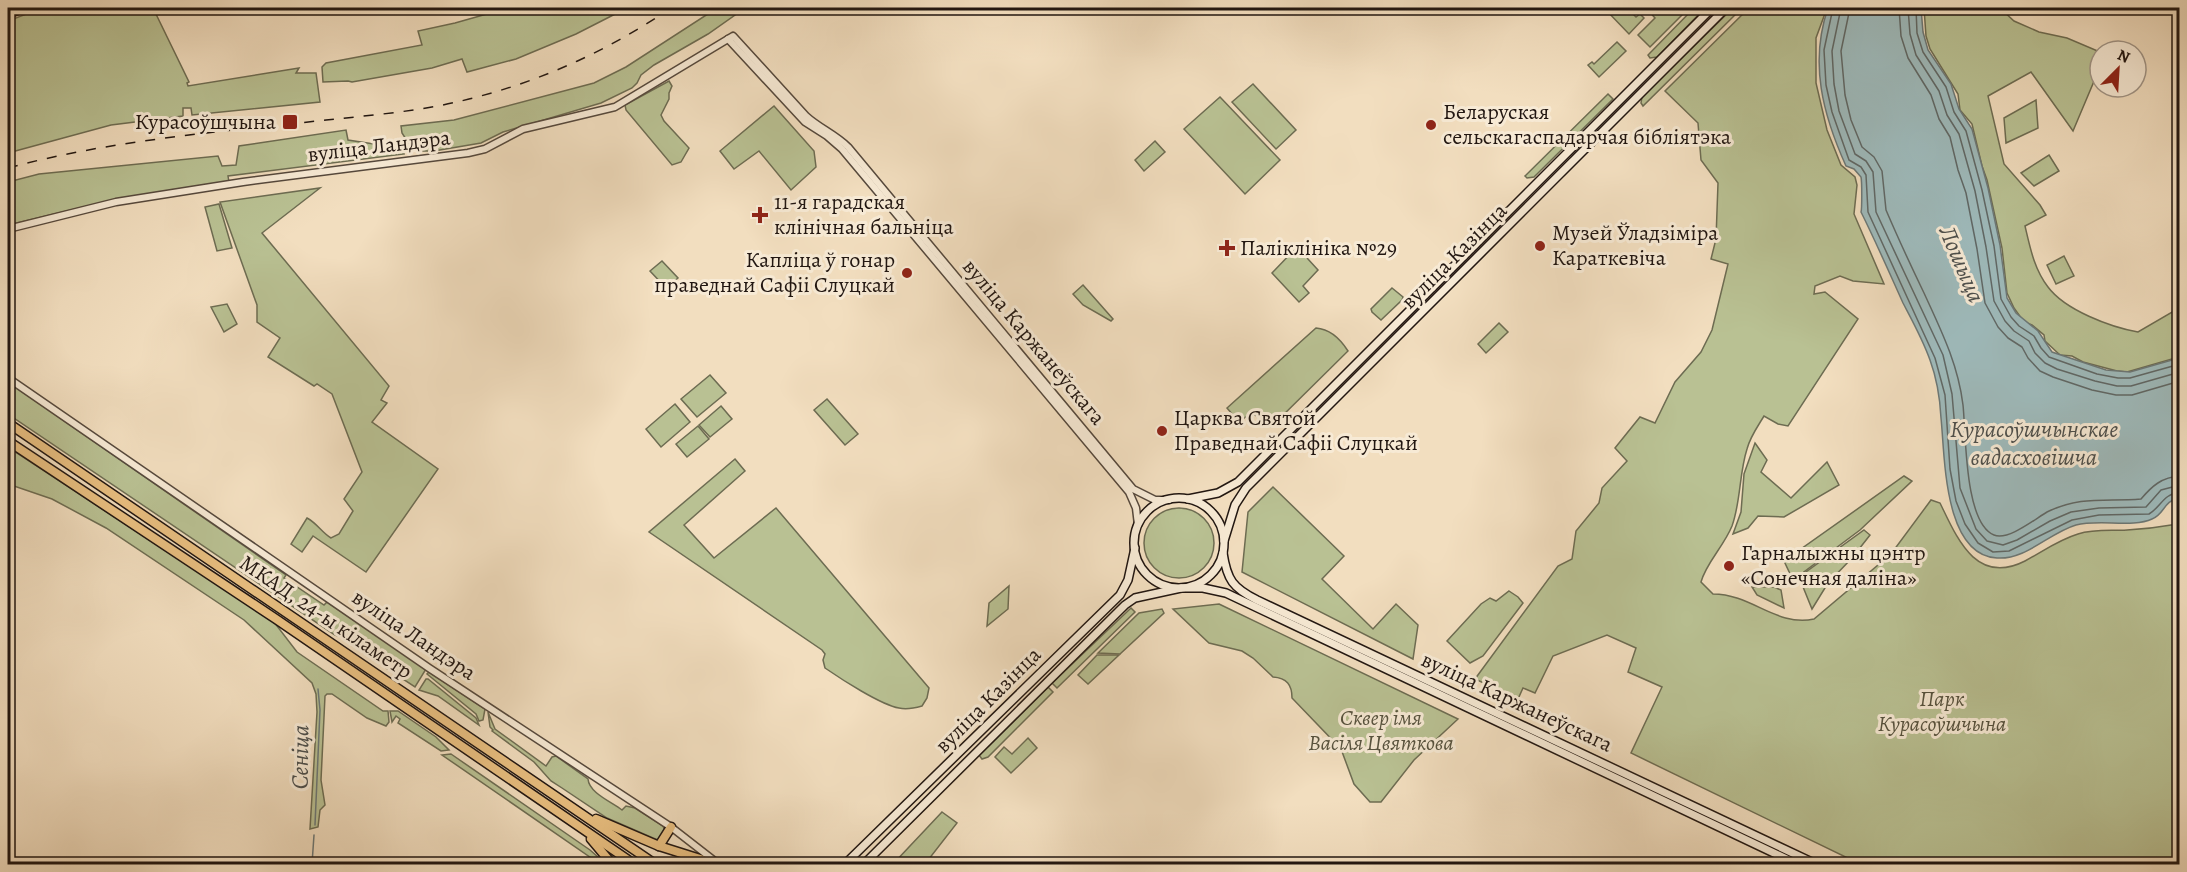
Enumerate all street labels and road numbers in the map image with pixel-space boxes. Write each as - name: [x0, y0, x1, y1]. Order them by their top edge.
- street label: вуліца Ландэра: [306, 122, 453, 170]
- street label: вуліца Казінца: [1394, 196, 1514, 316]
- street label: вуліца Каржанеўскага: [956, 253, 1113, 432]
- street label: МКАД, 24-ы кіламетр: [234, 548, 418, 686]
- street label: вуліца Ландэра: [346, 582, 483, 688]
- street label: вуліца Казінца: [928, 640, 1048, 760]
- street label: вуліца Каржанеўскага: [1416, 644, 1618, 760]

